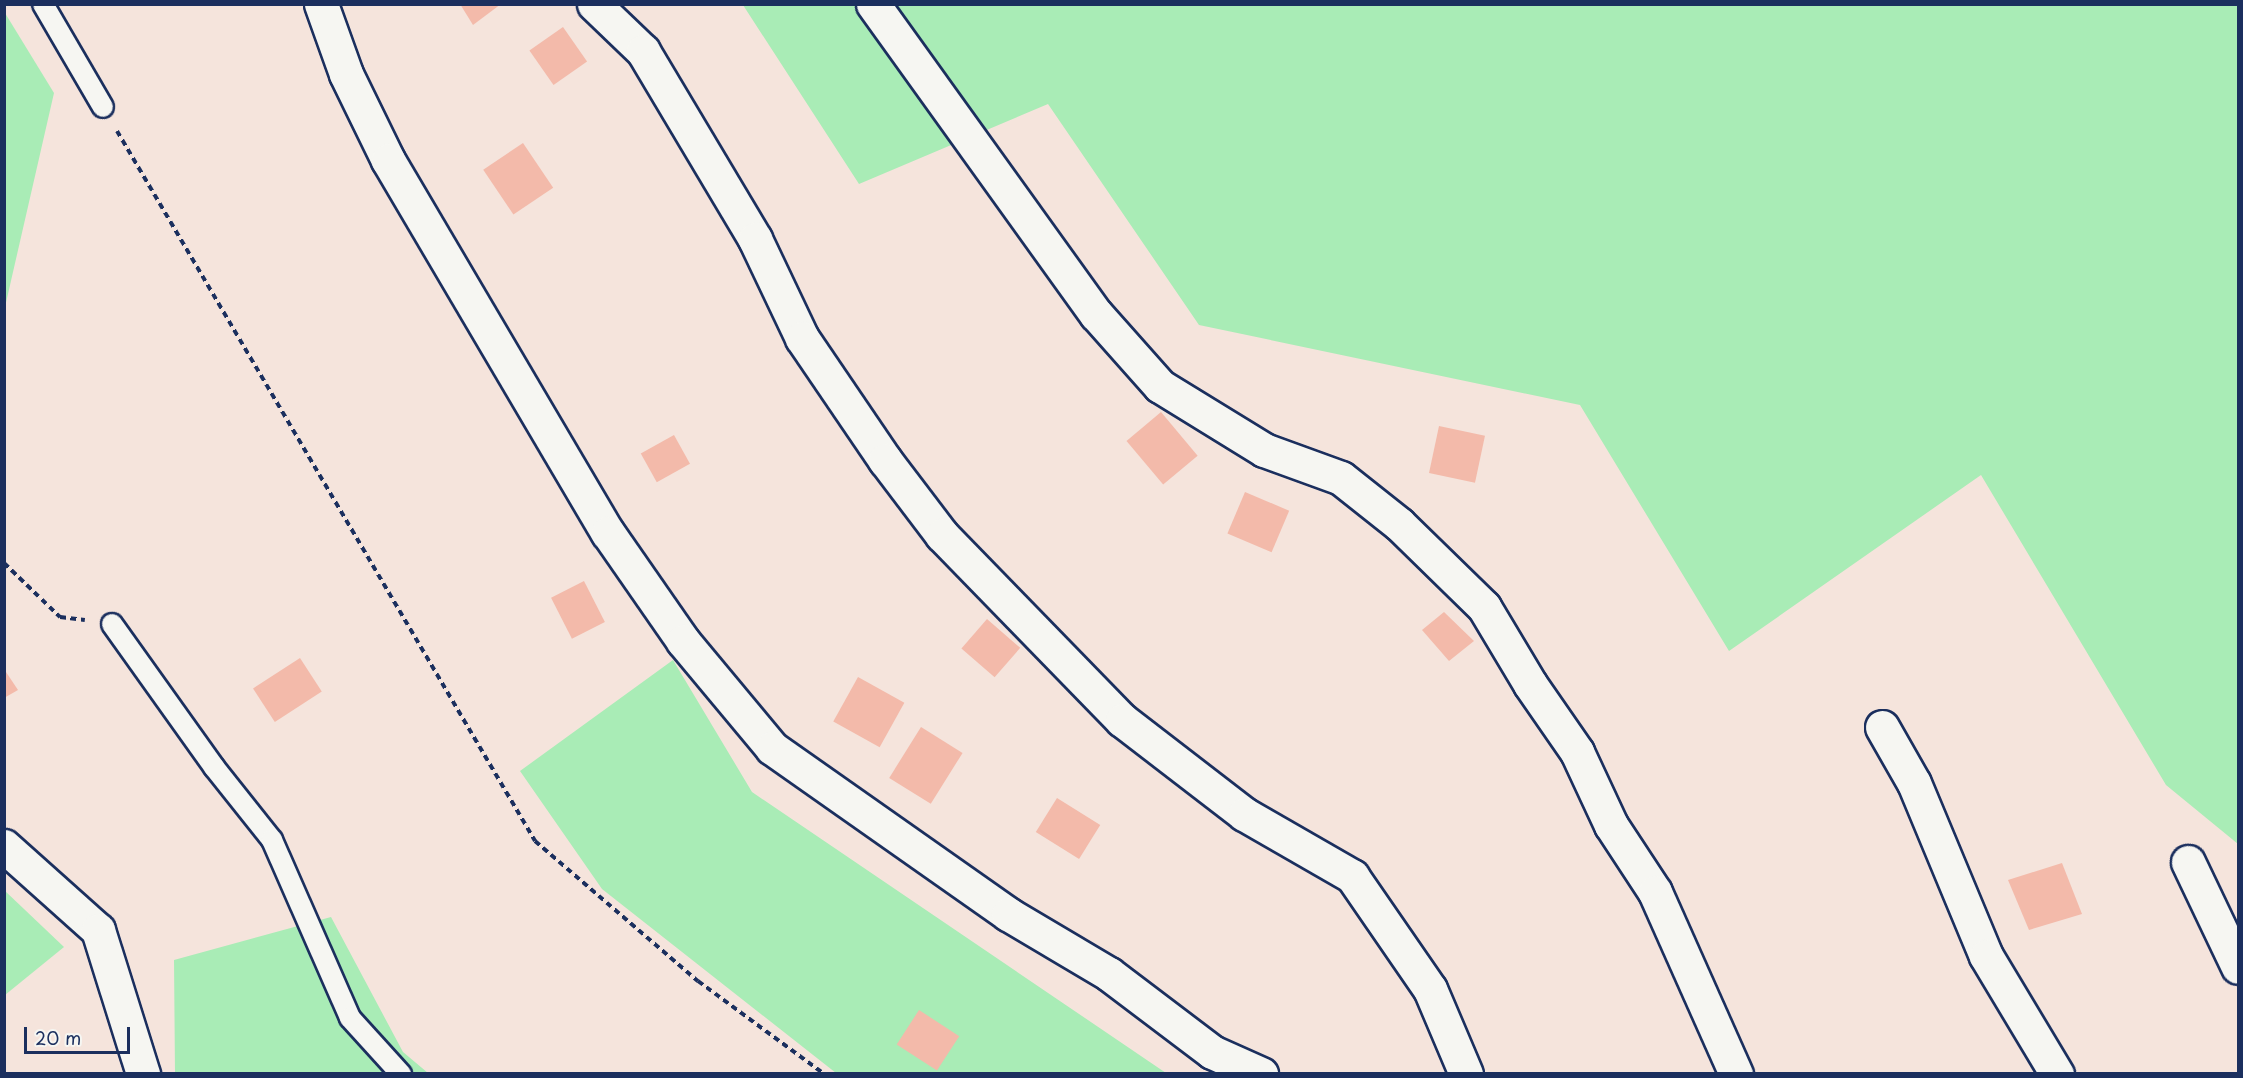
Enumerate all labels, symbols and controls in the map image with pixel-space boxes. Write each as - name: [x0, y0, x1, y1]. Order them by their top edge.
- scale bar: [27, 1015, 134, 1053]
- text: 20 m: [35, 1024, 81, 1051]

